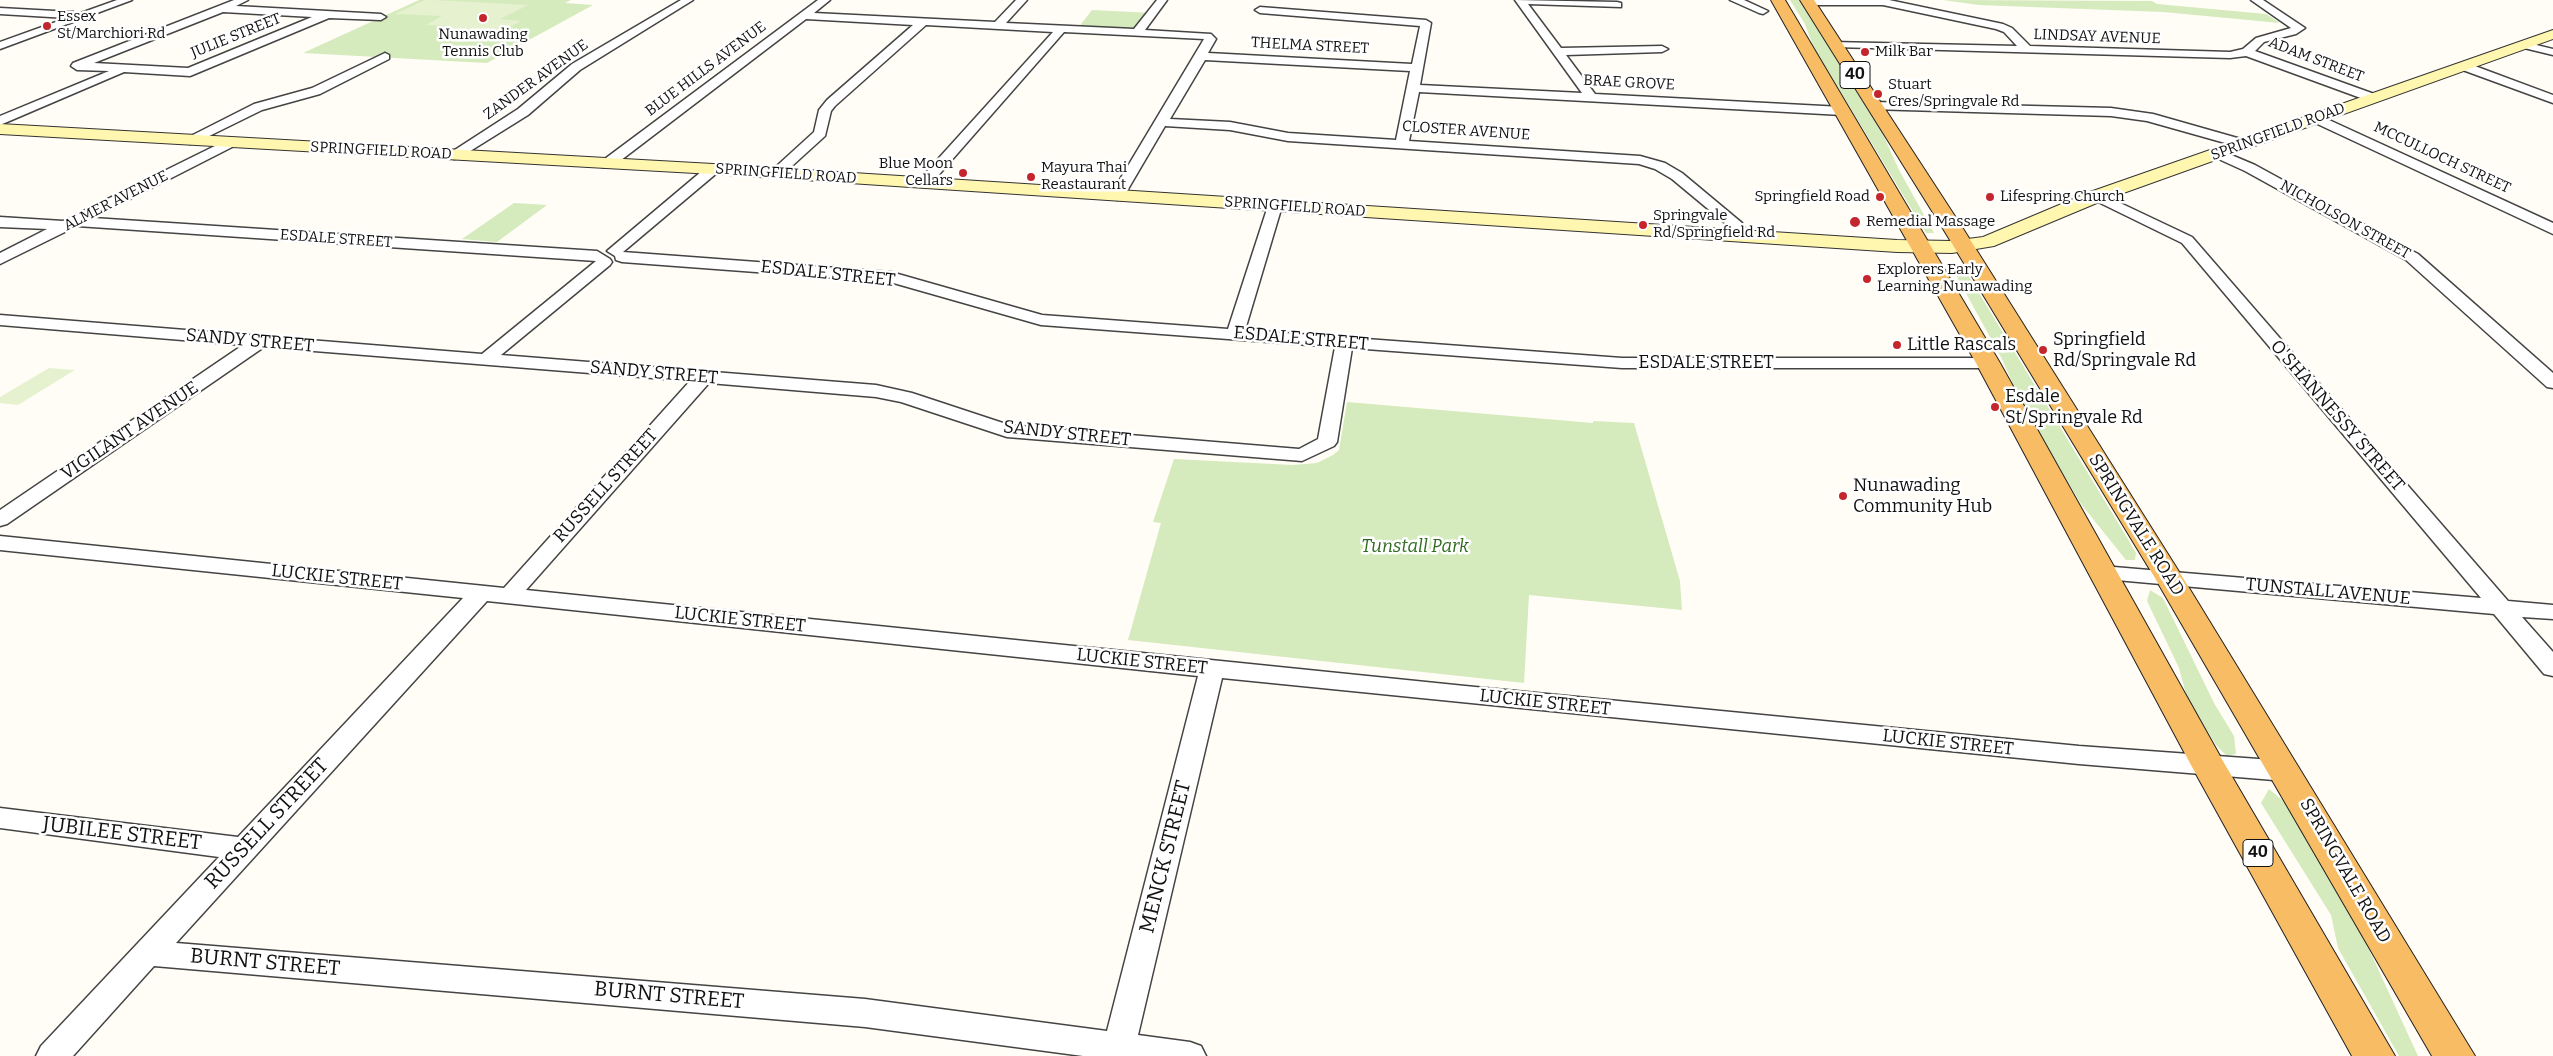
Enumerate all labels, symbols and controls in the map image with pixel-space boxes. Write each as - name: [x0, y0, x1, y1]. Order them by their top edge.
- place label: Essex St/Marchiori Rd: [57, 8, 165, 43]
- street label: JULIE STREET: [188, 10, 284, 62]
- marker: Nunawading Tennis Club: [477, 12, 489, 24]
- street label: BLUE HILLS AVENUE: [642, 18, 770, 120]
- marker: Essex St/Marchiori Rd: [41, 20, 53, 32]
- place label: Nunawading Tennis Club: [438, 26, 528, 61]
- street label: LINDSAY AVENUE: [2033, 26, 2161, 48]
- street label: THELMA STREET: [1251, 34, 1369, 58]
- street label: ADAM STREET: [2266, 34, 2366, 86]
- street label: ZANDER AVENUE: [480, 36, 592, 124]
- place label: Milk Bar: [1875, 43, 1933, 61]
- marker: Milk Bar: [1859, 46, 1871, 58]
- road number: 40: [1840, 62, 1870, 88]
- street label: BRAE GROVE: [1583, 72, 1675, 94]
- place label: Stuart Cres/Springvale Rd: [1888, 76, 2019, 111]
- marker: Stuart Cres/Springvale Rd: [1872, 88, 1884, 100]
- street label: SPRINGFIELD ROAD: [2208, 99, 2348, 165]
- street label: CLOSTER AVENUE: [1401, 118, 1531, 144]
- street label: MCCULLOCH STREET: [2371, 118, 2513, 198]
- street label: SPRINGFIELD ROAD: [310, 138, 452, 164]
- place label: Blue Moon Cellars: [879, 155, 953, 190]
- place label: Mayura Thai Reastaurant: [1041, 159, 1127, 194]
- street label: SPRINGFIELD ROAD: [715, 160, 857, 188]
- street label: ALMER AVENUE: [61, 167, 171, 235]
- marker: Blue Moon Cellars: [957, 167, 969, 179]
- marker: Mayura Thai Reastaurant: [1025, 171, 1037, 183]
- street label: NICHOLSON STREET: [2277, 177, 2413, 263]
- place label: Springfield Road: [1754, 188, 1870, 206]
- place label: Lifespring Church: [2000, 188, 2125, 206]
- marker: Springfield Road: [1874, 191, 1886, 203]
- marker: Lifespring Church: [1984, 191, 1996, 203]
- street label: SPRINGFIELD ROAD: [1224, 193, 1366, 221]
- place label: Springvale Rd/Springfield Rd: [1653, 207, 1775, 242]
- place label: Remedial Massage: [1866, 213, 1995, 231]
- marker: Remedial Massage: [1848, 215, 1862, 229]
- marker: Springvale Rd/Springfield Rd: [1637, 219, 1649, 231]
- street label: ESDALE STREET: [279, 226, 393, 252]
- street label: ESDALE STREET: [760, 256, 896, 292]
- place label: Explorers Early Learning Nunawading: [1877, 261, 2032, 296]
- marker: Explorers Early Learning Nunawading: [1861, 273, 1873, 285]
- street label: ESDALE STREET: [1233, 322, 1369, 356]
- street label: SANDY STREET: [185, 325, 315, 357]
- place label: Springfield Rd/Springvale Rd: [2053, 329, 2196, 372]
- place label: Little Rascals: [1907, 334, 2016, 356]
- street label: O'SHANNESSY STREET: [2265, 336, 2409, 496]
- marker: Little Rascals: [1891, 339, 1903, 351]
- marker: Springfield Rd/Springvale Rd: [2037, 344, 2049, 356]
- street label: ESDALE STREET: [1638, 352, 1774, 374]
- street label: SANDY STREET: [589, 357, 719, 389]
- street label: VIGILANT AVENUE: [57, 377, 203, 485]
- place label: Esdale St/Springvale Rd: [2005, 386, 2143, 428]
- marker: Esdale St/Springvale Rd: [1989, 401, 2001, 413]
- street label: SANDY STREET: [1002, 417, 1132, 451]
- street label: RUSSELL STREET: [549, 425, 663, 547]
- street label: SPRINGVALE ROAD: [2084, 450, 2188, 600]
- place label: Nunawading Community Hub: [1853, 475, 1992, 518]
- marker: Nunawading Community Hub: [1837, 490, 1849, 502]
- park label: Tunstall Park: [1361, 536, 1469, 558]
- street label: LUCKIE STREET: [270, 560, 404, 596]
- street label: TUNSTALL AVENUE: [2245, 574, 2411, 610]
- street label: LUCKIE STREET: [673, 602, 807, 638]
- street label: LUCKIE STREET: [1075, 644, 1209, 680]
- street label: LUCKIE STREET: [1478, 685, 1612, 721]
- street label: LUCKIE STREET: [1881, 725, 2015, 761]
- street label: RUSSELL STREET: [200, 753, 334, 895]
- street label: MENCK STREET: [1135, 778, 1197, 936]
- street label: SPRINGVALE ROAD: [2295, 795, 2395, 947]
- street label: JUBILEE STREET: [41, 812, 203, 856]
- road number: 40: [2243, 840, 2273, 866]
- street label: BURNT STREET: [189, 944, 341, 982]
- street label: BURNT STREET: [593, 977, 745, 1015]

